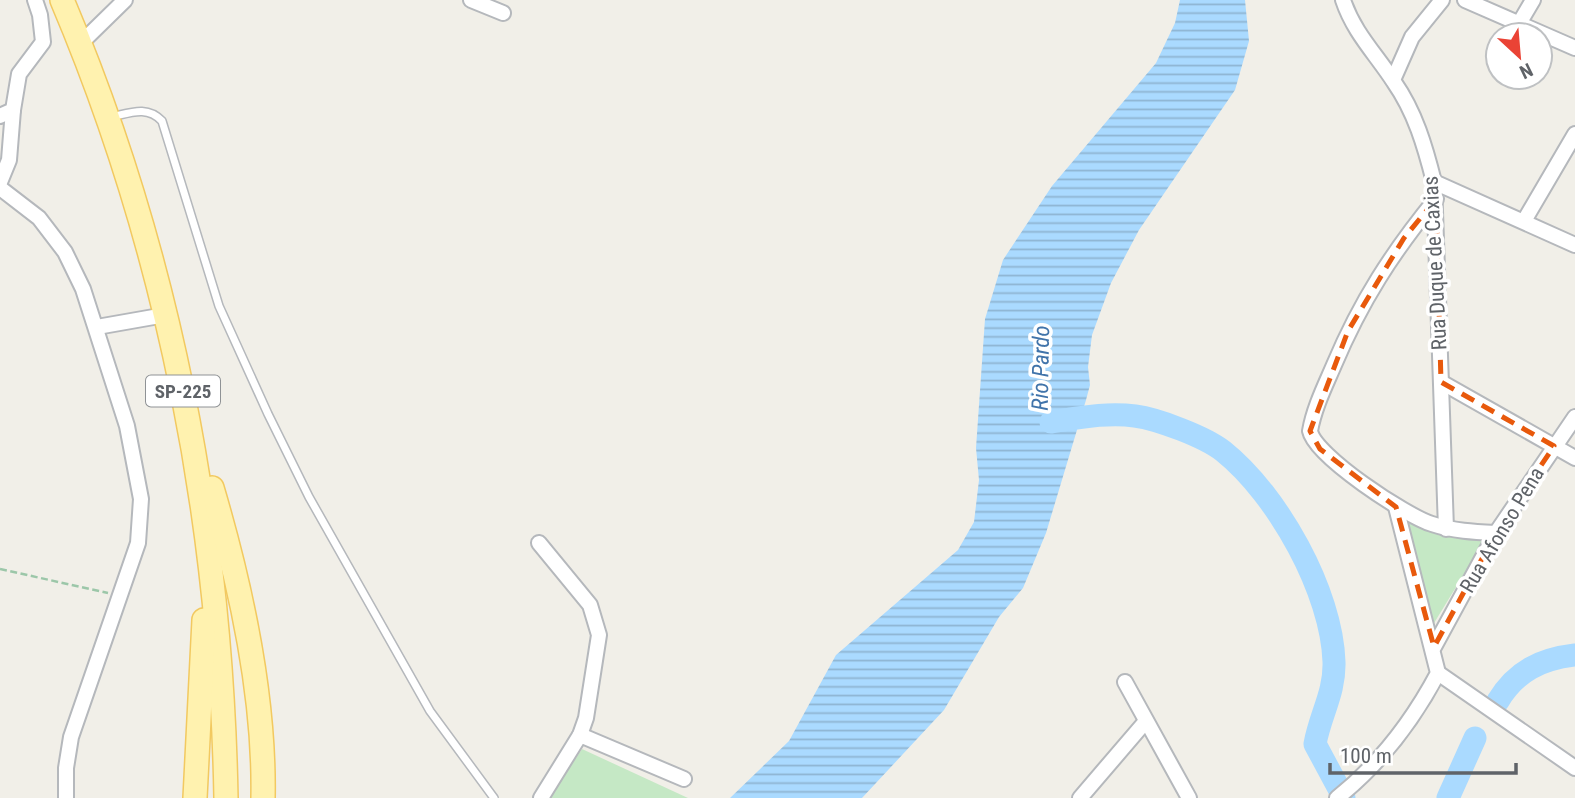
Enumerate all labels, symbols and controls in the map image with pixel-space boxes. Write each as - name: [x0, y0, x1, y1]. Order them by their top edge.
- north arrow: [1484, 21, 1554, 91]
- text: N: [1516, 58, 1537, 84]
- street label: Rua Duque de Caxias: [1418, 175, 1452, 351]
- water label: Rio Pardo: [1027, 325, 1055, 411]
- road number: SP-225: [146, 376, 220, 406]
- street label: Rua Afonso Pena: [1455, 463, 1549, 597]
- scale bar: [1330, 732, 1516, 776]
- text: 100 m: [1340, 744, 1392, 768]

